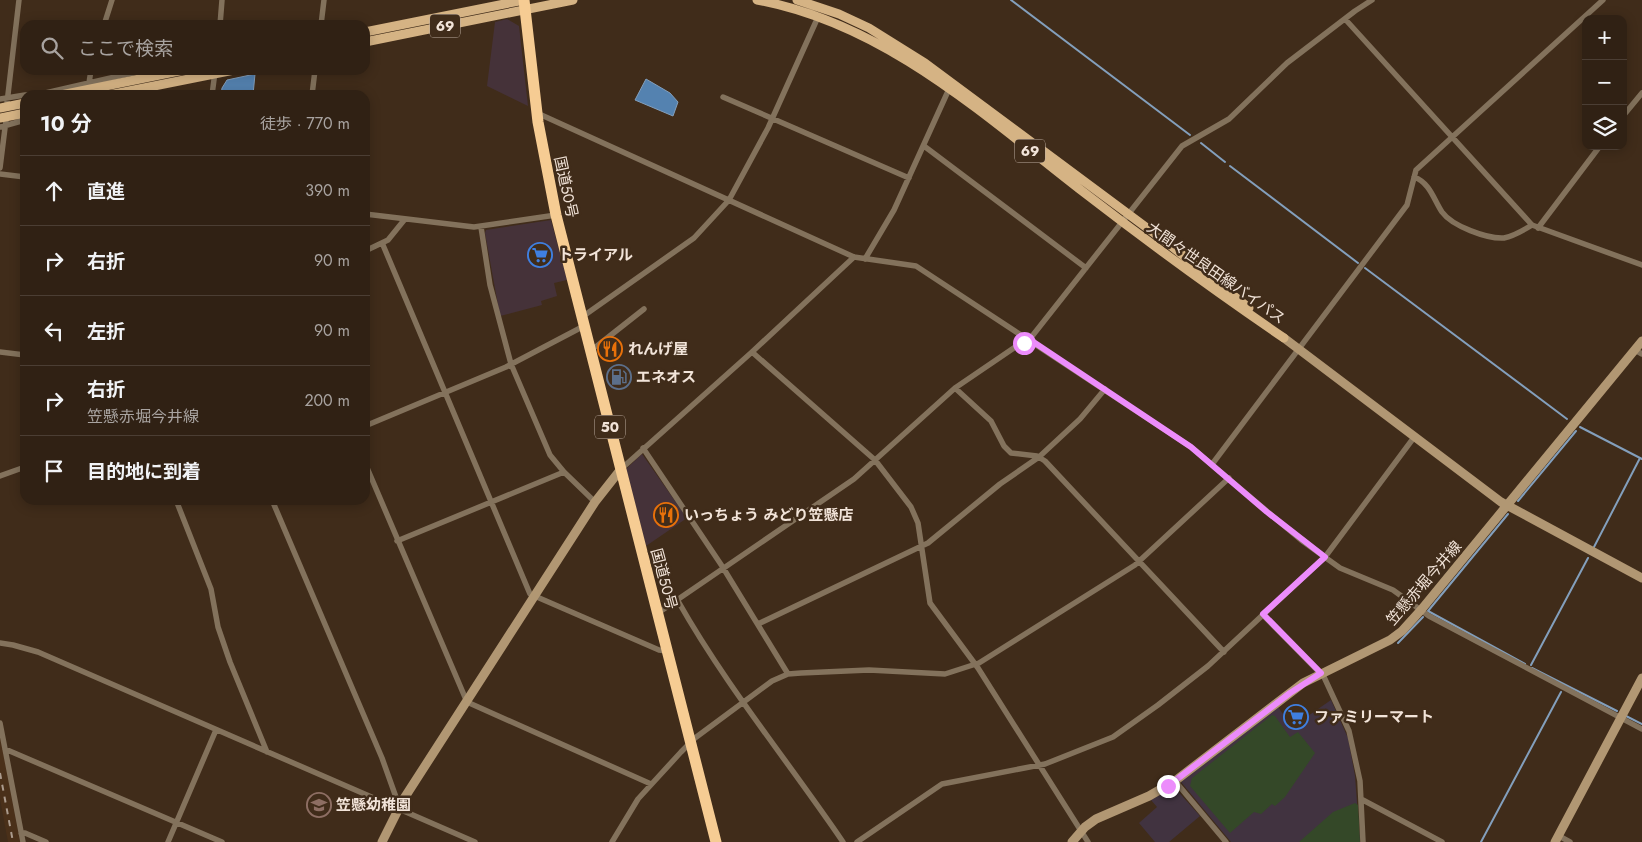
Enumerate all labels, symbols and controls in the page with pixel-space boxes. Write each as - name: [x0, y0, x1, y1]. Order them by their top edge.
- road number: 69: [430, 15, 460, 38]
- map controls: [1582, 15, 1627, 150]
- button: +: [1582, 15, 1627, 60]
- search box: [20, 20, 370, 75]
- icon: search: [38, 34, 66, 62]
- text: ここで検索: [78, 35, 173, 62]
- button: −: [1582, 60, 1627, 105]
- button: layers: [1582, 105, 1627, 150]
- text: 10 分: [40, 109, 92, 139]
- text: 徒歩 · 770 m: [260, 112, 350, 135]
- road number: 69: [1015, 140, 1045, 162]
- street label: 国道50号: [549, 154, 583, 220]
- icon: ahead: [40, 177, 68, 205]
- text: 直進: [87, 178, 125, 205]
- text: 390 m: [305, 179, 350, 202]
- street label: 大間々世良田線バイパス: [1142, 217, 1290, 329]
- supermarket icon: トライアル: [527, 242, 553, 268]
- place label: トライアル: [558, 244, 633, 266]
- icon: right: [40, 247, 68, 275]
- text: 右折: [87, 248, 125, 275]
- text: 90 m: [314, 249, 350, 272]
- icon: left: [40, 317, 68, 345]
- text: 左折: [87, 318, 125, 345]
- text: 90 m: [314, 319, 350, 342]
- route start: [1013, 332, 1036, 355]
- restaurant icon: れんげ屋: [597, 336, 623, 362]
- place label: れんげ屋: [628, 338, 688, 360]
- fuel station icon: エネオス: [606, 364, 632, 390]
- place label: エネオス: [636, 366, 696, 388]
- text: 右折: [87, 376, 125, 403]
- icon: right: [40, 387, 68, 415]
- text: 200 m: [304, 389, 350, 412]
- text: 笠懸赤堀今井線: [87, 405, 199, 428]
- road number: 50: [595, 416, 625, 438]
- icon: arrive: [40, 457, 68, 485]
- text: 目的地に到着: [87, 458, 201, 485]
- restaurant icon: いっちょう みどり笠懸店: [653, 502, 679, 528]
- place label: いっちょう みどり笠懸店: [684, 504, 854, 526]
- street label: 笠懸赤堀今井線: [1381, 536, 1467, 630]
- street label: 国道50号: [645, 546, 683, 612]
- supermarket icon: ファミリーマート: [1283, 704, 1309, 730]
- place label: ファミリーマート: [1314, 706, 1434, 728]
- route end: [1157, 775, 1180, 798]
- school or university icon: 笠懸幼稚園: [306, 792, 332, 818]
- place label: 笠懸幼稚園: [336, 794, 411, 816]

